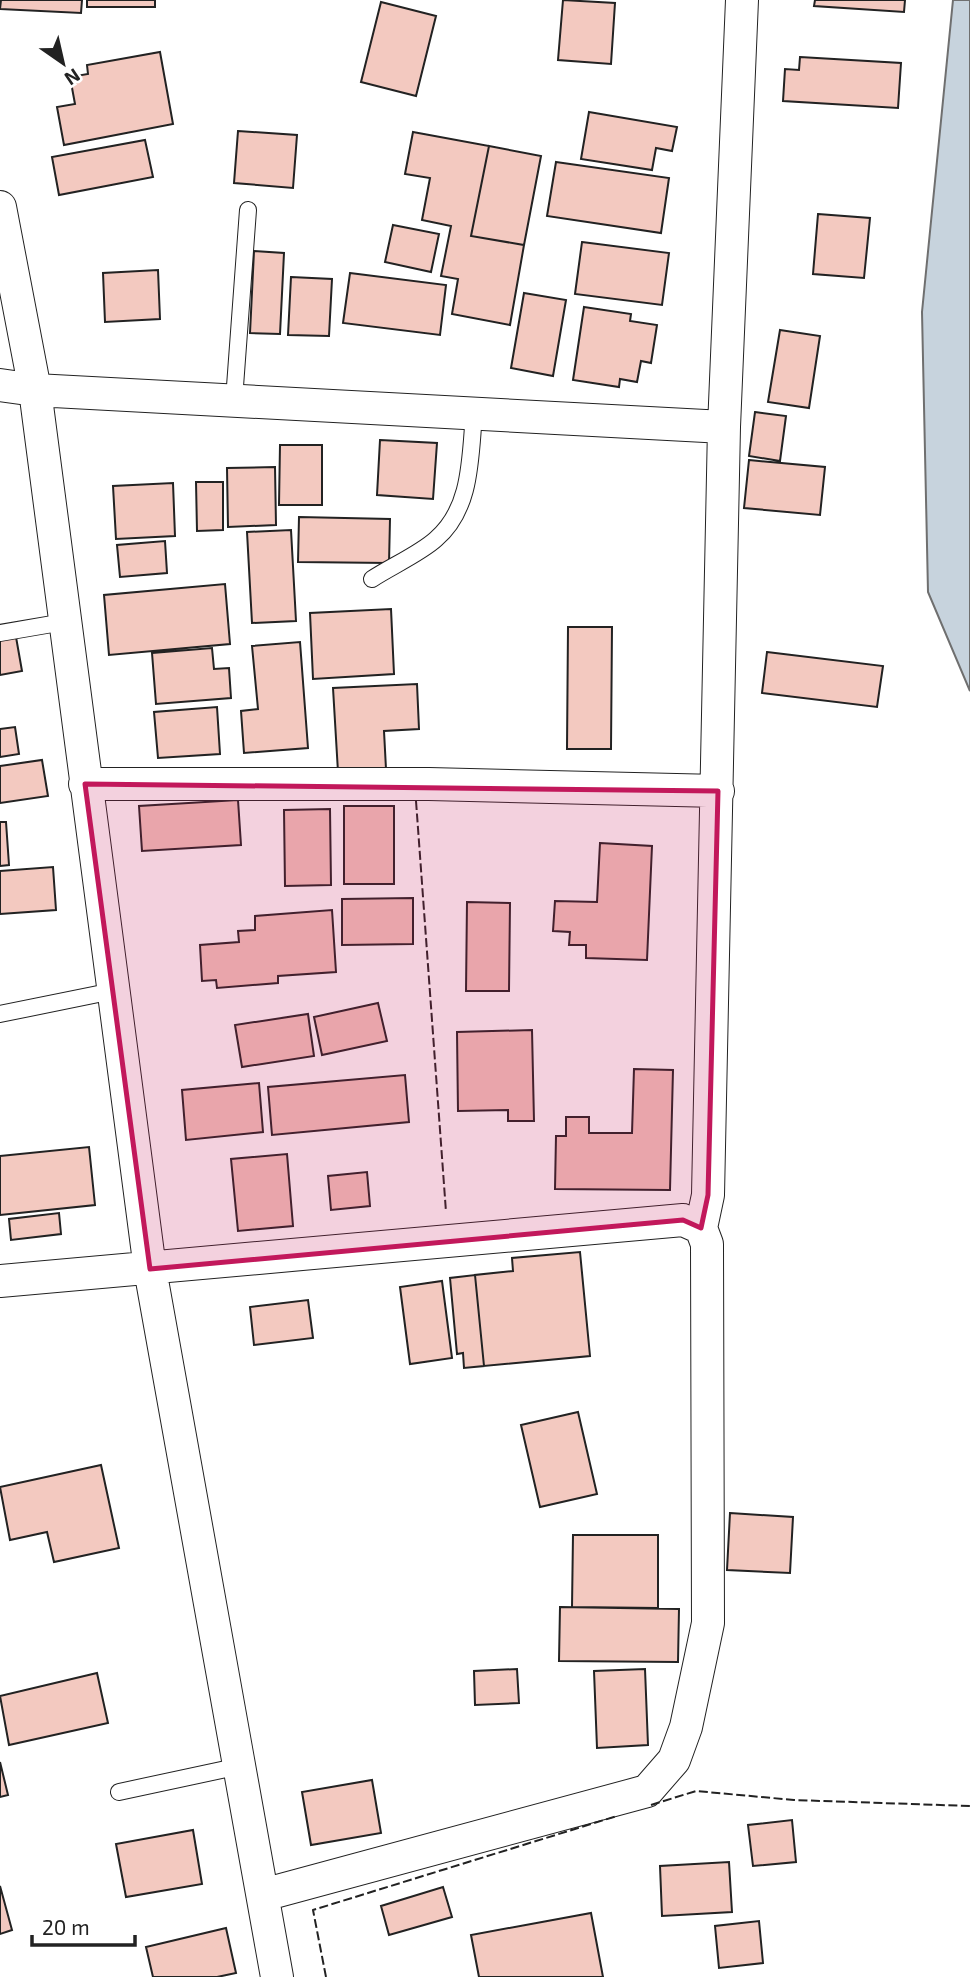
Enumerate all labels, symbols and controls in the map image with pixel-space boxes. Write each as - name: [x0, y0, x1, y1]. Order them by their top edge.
- north arrow: [28, 28, 98, 98]
- text: N: [61, 64, 85, 91]
- scale bar: [32, 1904, 135, 1948]
- text: 20 m: [42, 1914, 90, 1939]

